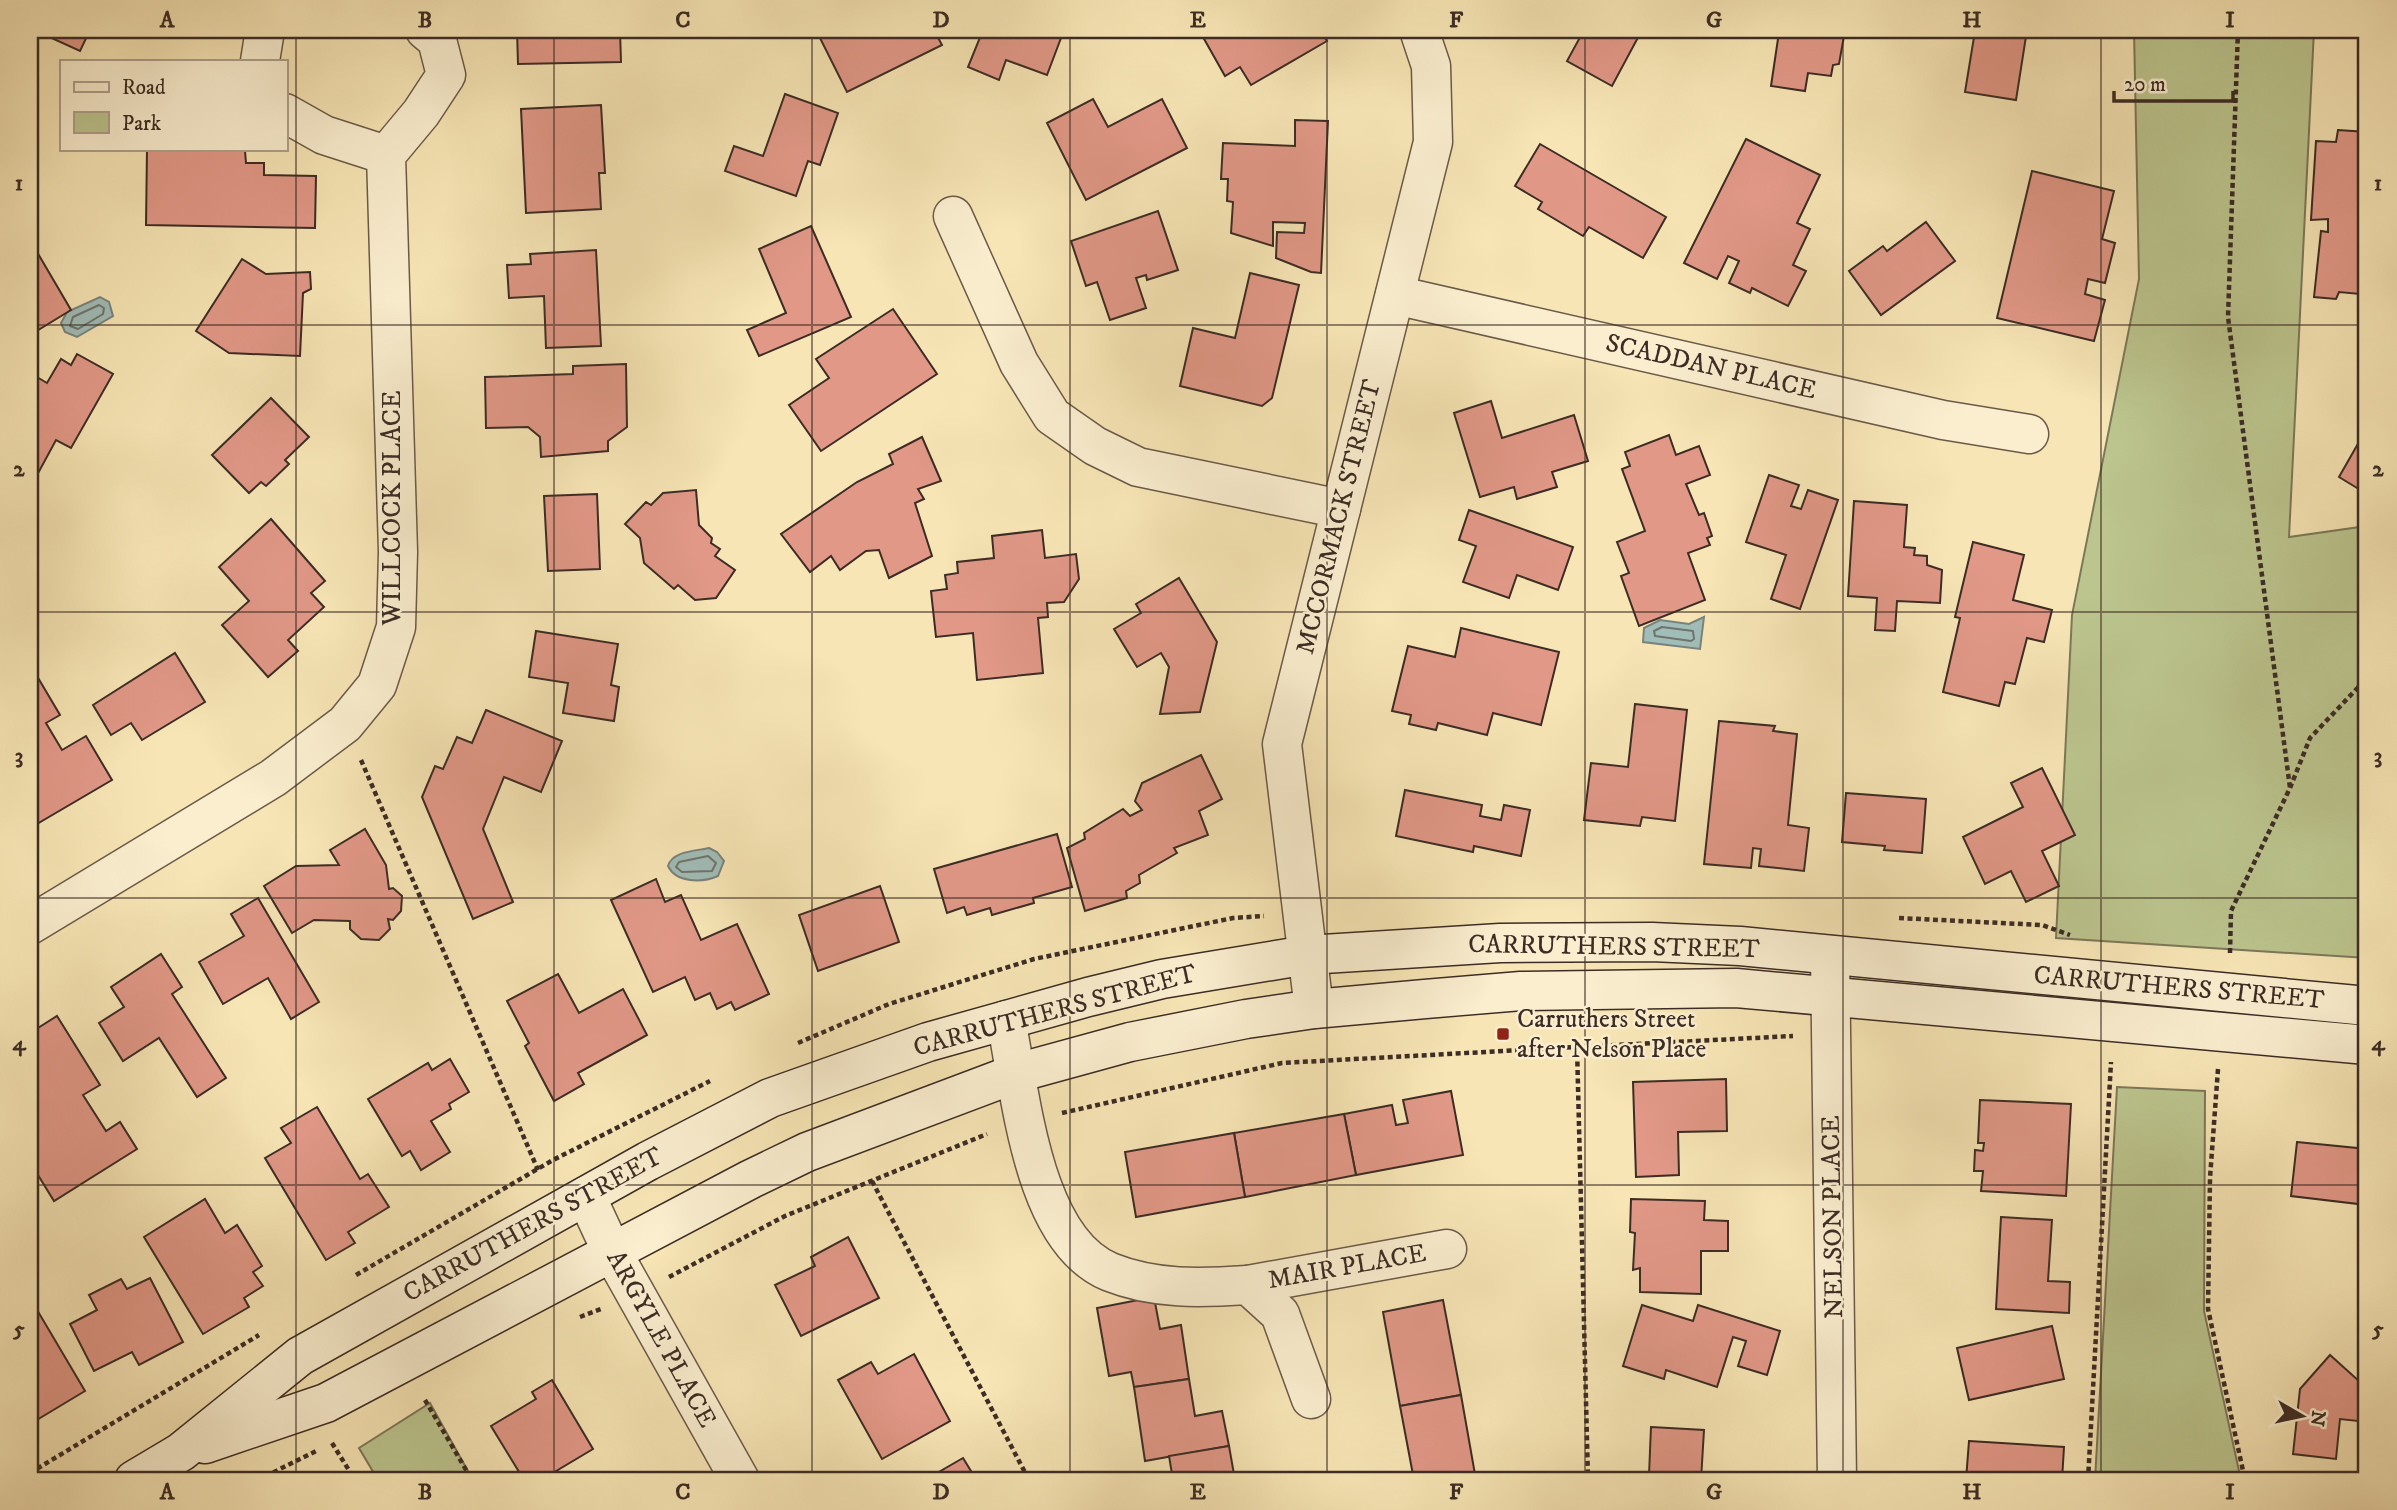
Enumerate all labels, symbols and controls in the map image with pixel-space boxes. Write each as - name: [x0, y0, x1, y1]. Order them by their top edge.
- text: A: [159, 6, 176, 35]
- text: B: [418, 6, 432, 35]
- text: C: [675, 6, 691, 35]
- text: D: [932, 6, 950, 35]
- text: E: [1190, 6, 1206, 35]
- text: F: [1449, 6, 1464, 35]
- text: G: [1706, 6, 1722, 35]
- text: H: [1962, 6, 1982, 35]
- text: I: [2225, 6, 2235, 35]
- legend: [60, 60, 287, 150]
- scale bar: [2114, 60, 2232, 104]
- text: 20 m: [2124, 72, 2166, 98]
- text: Road: [122, 75, 166, 101]
- text: Park: [122, 111, 162, 137]
- text: 1: [15, 169, 23, 198]
- text: 1: [2374, 169, 2382, 198]
- street label: SCADDAN PLACE: [1602, 327, 1820, 407]
- street label: MCCORMACK STREET: [1289, 376, 1389, 658]
- street label: WILLCOCK PLACE: [376, 390, 409, 627]
- text: 2: [13, 455, 25, 484]
- text: 2: [2372, 455, 2384, 484]
- text: 3: [15, 742, 23, 771]
- text: 3: [2374, 742, 2382, 771]
- street label: CARRUTHERS STREET: [1468, 928, 1760, 966]
- street label: CARRUTHERS STREET: [910, 957, 1200, 1065]
- street label: CARRUTHERS STREET: [2032, 959, 2326, 1017]
- place label: Carruthers Street after Nelson Place: [1517, 1003, 1706, 1066]
- marker: Carruthers Street after Nelson Place: [1495, 1026, 1511, 1042]
- text: 4: [12, 1029, 27, 1058]
- text: 4: [2371, 1029, 2386, 1058]
- street label: NELSON PLACE: [1815, 1115, 1851, 1319]
- street label: CARRUTHERS STREET: [397, 1140, 669, 1310]
- street label: MAIR PLACE: [1265, 1237, 1429, 1297]
- street label: ARGYLE PLACE: [599, 1245, 723, 1433]
- text: 5: [12, 1315, 25, 1344]
- text: 5: [2371, 1315, 2384, 1344]
- north arrow: [2268, 1380, 2338, 1450]
- text: N: [2305, 1409, 2330, 1428]
- text: A: [159, 1478, 176, 1507]
- text: B: [418, 1478, 432, 1507]
- text: C: [675, 1478, 691, 1507]
- text: D: [932, 1478, 950, 1507]
- text: E: [1190, 1478, 1206, 1507]
- text: F: [1449, 1478, 1464, 1507]
- text: G: [1706, 1478, 1722, 1507]
- text: H: [1962, 1478, 1982, 1507]
- text: I: [2225, 1478, 2235, 1507]

